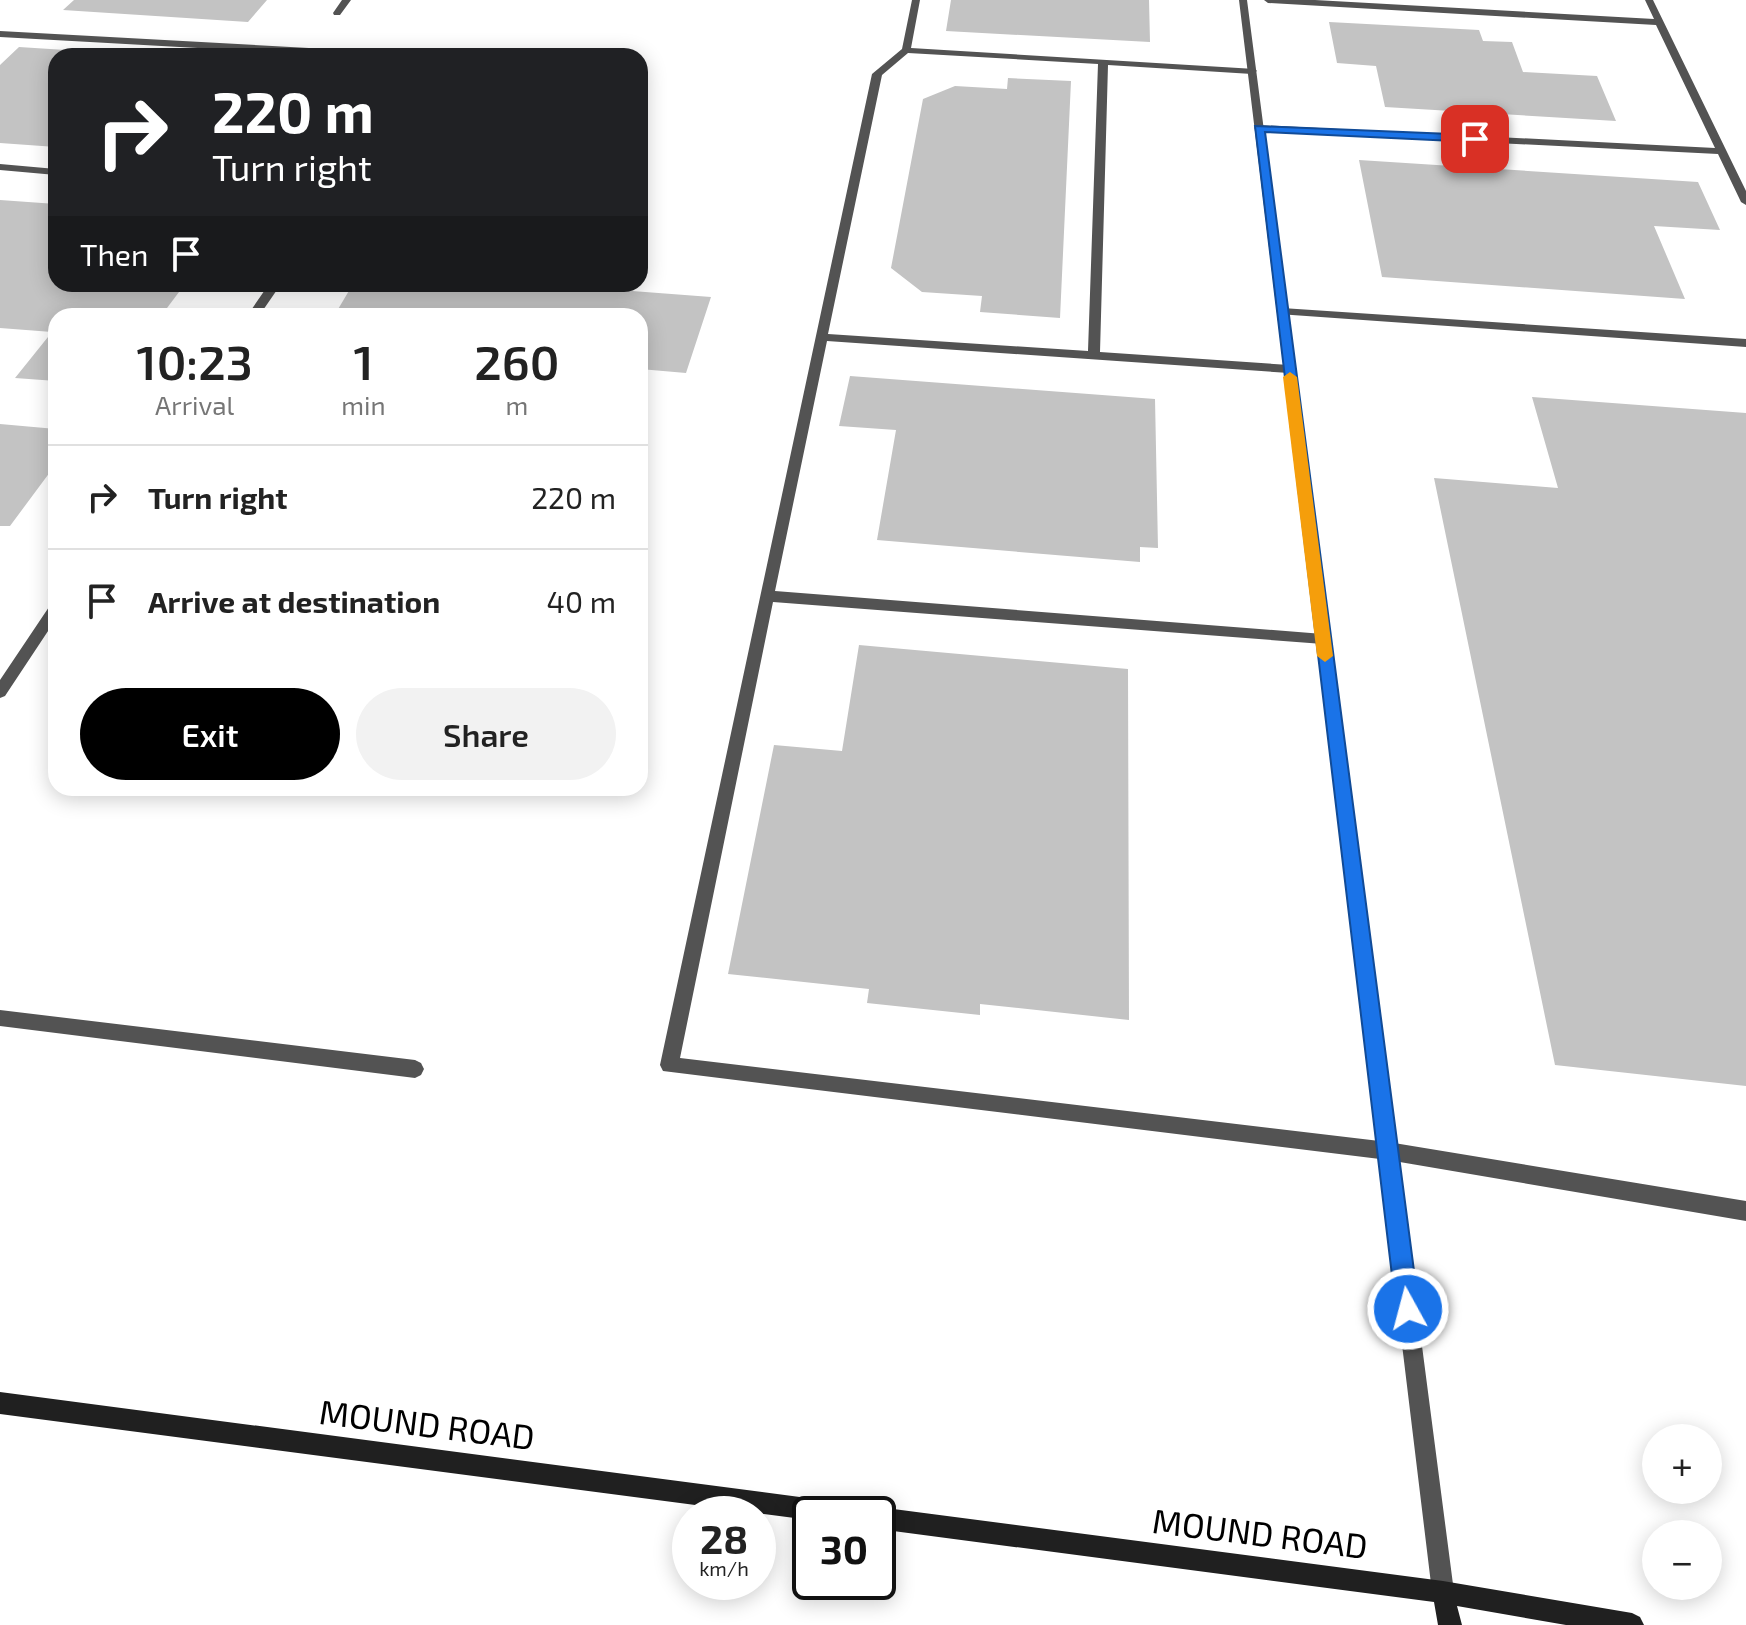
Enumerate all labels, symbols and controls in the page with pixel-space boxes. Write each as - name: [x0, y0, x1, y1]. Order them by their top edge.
- text: 220 m: [212, 77, 374, 144]
- icon: right: [80, 80, 184, 184]
- pin: [1441, 105, 1509, 173]
- icon: arrive: [1453, 117, 1497, 161]
- text: Turn right: [212, 145, 372, 188]
- icon: arrive: [164, 232, 208, 276]
- text: Then: [80, 236, 148, 272]
- text: 10:23: [137, 332, 253, 390]
- text: 1: [353, 332, 374, 390]
- text: 260: [474, 332, 559, 390]
- text: Arrival: [155, 389, 234, 420]
- text: min: [341, 389, 386, 420]
- text: m: [505, 389, 528, 420]
- icon: right: [80, 475, 124, 519]
- text: Turn right: [148, 479, 288, 515]
- text: 220 m: [531, 479, 616, 515]
- icon: arrive: [80, 579, 124, 623]
- text: Arrive at destination: [148, 583, 440, 619]
- text: 40 m: [546, 583, 616, 619]
- button: Exit: [80, 688, 340, 780]
- button: Share: [356, 688, 616, 780]
- position arrow: [1366, 1267, 1450, 1351]
- street label: MOUND ROAD: [317, 1390, 537, 1457]
- map controls: [1642, 1424, 1722, 1600]
- button: +: [1642, 1424, 1722, 1504]
- speed limit sign: 30: [792, 1496, 896, 1600]
- street label: MOUND ROAD: [1150, 1499, 1370, 1566]
- text: 28: [700, 1514, 748, 1562]
- button: −: [1642, 1520, 1722, 1600]
- text: km/h: [699, 1556, 749, 1580]

